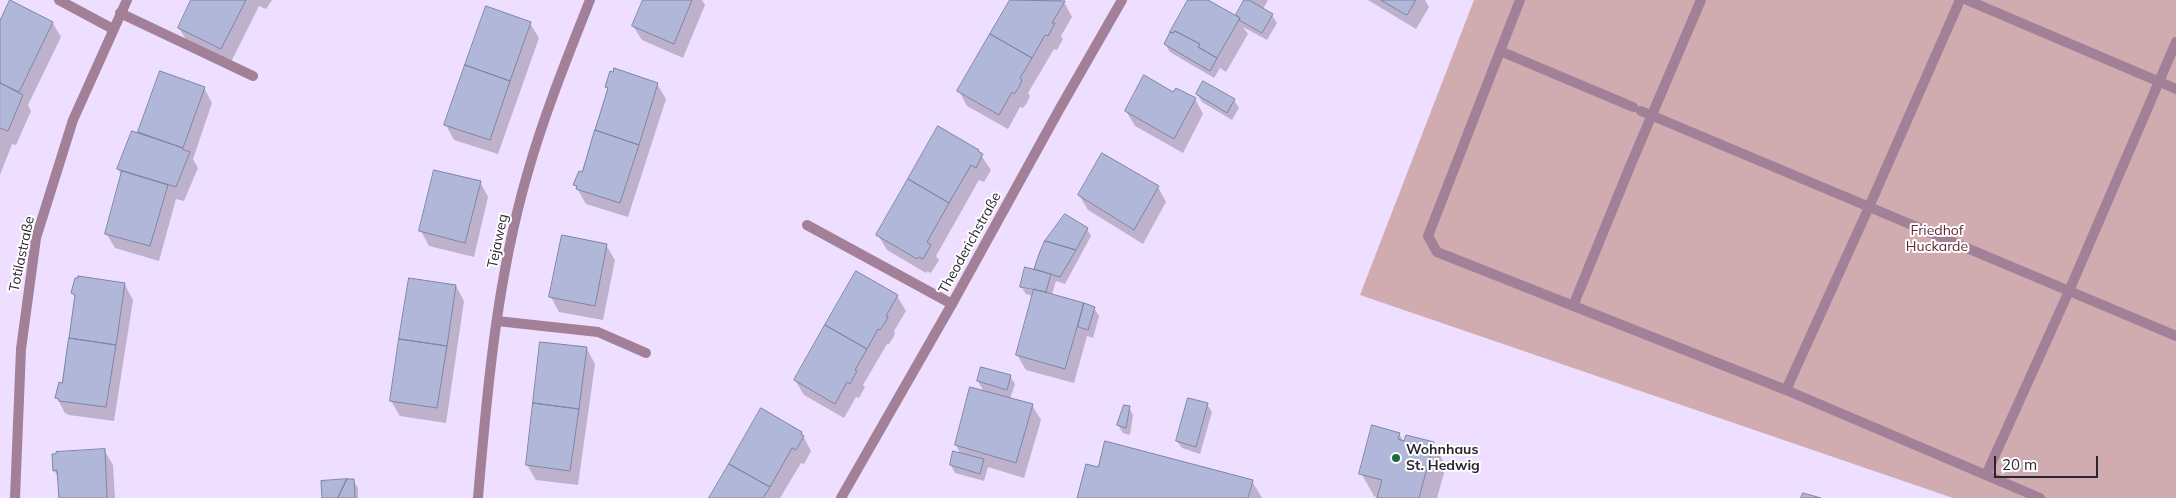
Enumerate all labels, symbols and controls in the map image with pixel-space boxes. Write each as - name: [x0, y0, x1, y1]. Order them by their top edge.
- street label: Theoderichstraße: [935, 189, 1005, 297]
- street label: Tejaweg: [484, 212, 512, 270]
- street label: Totilastraße: [6, 215, 38, 293]
- park label: Friedhof Huckarde: [1906, 223, 1968, 256]
- place label: Wohnhaus St. Hedwig: [1406, 442, 1480, 474]
- scale bar: [1996, 446, 2100, 478]
- marker: Wohnhaus St. Hedwig: [1390, 452, 1402, 464]
- text: 20 m: [2002, 455, 2037, 474]

